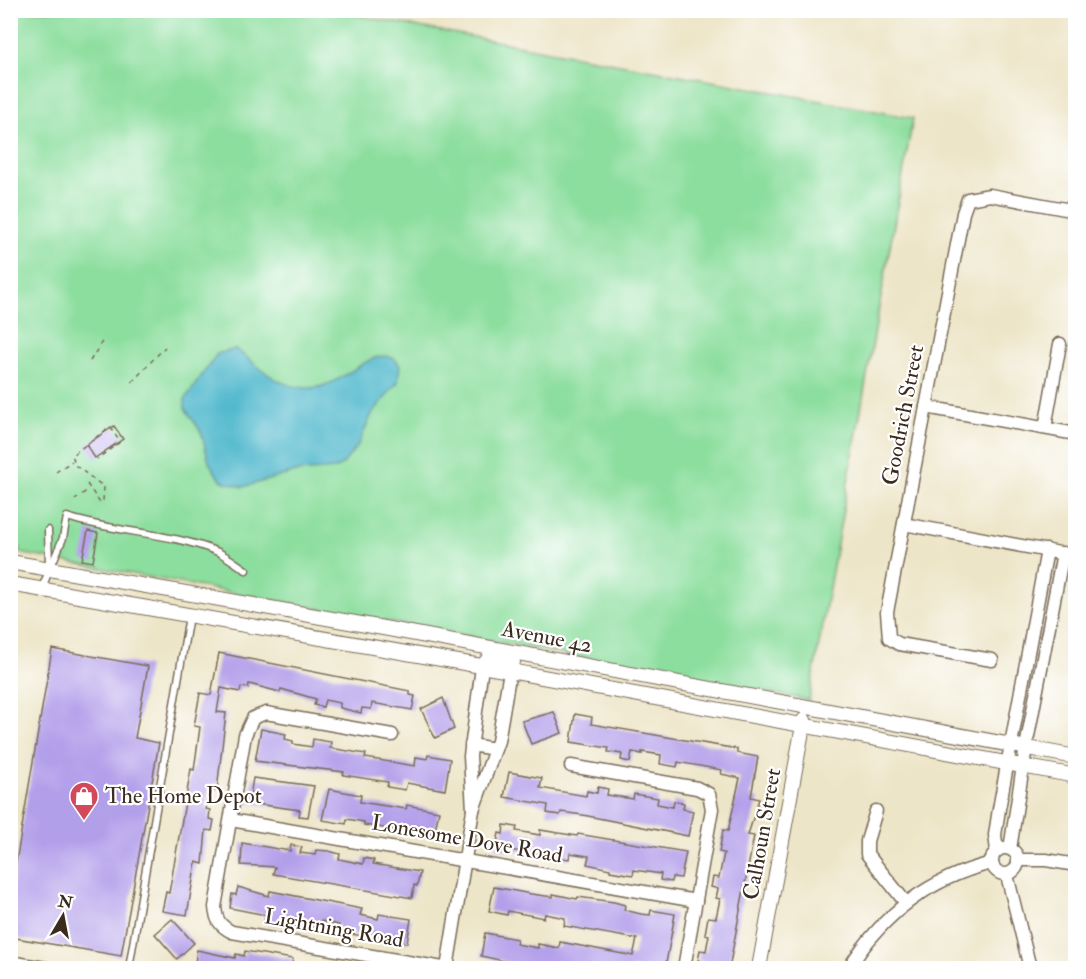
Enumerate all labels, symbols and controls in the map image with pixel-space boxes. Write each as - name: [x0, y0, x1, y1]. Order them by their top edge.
- street label: Goodrich Street: [876, 342, 930, 488]
- street label: Avenue 42: [499, 614, 595, 659]
- street label: Calhoun Street: [737, 766, 787, 902]
- shop icon: The Home Depot: [68, 780, 100, 822]
- place label: The Home Depot: [105, 782, 262, 811]
- street label: Lonesome Dove Road: [369, 808, 565, 870]
- north arrow: [33, 886, 93, 946]
- text: N: [56, 891, 75, 913]
- street label: Lightning Road: [262, 902, 406, 954]

